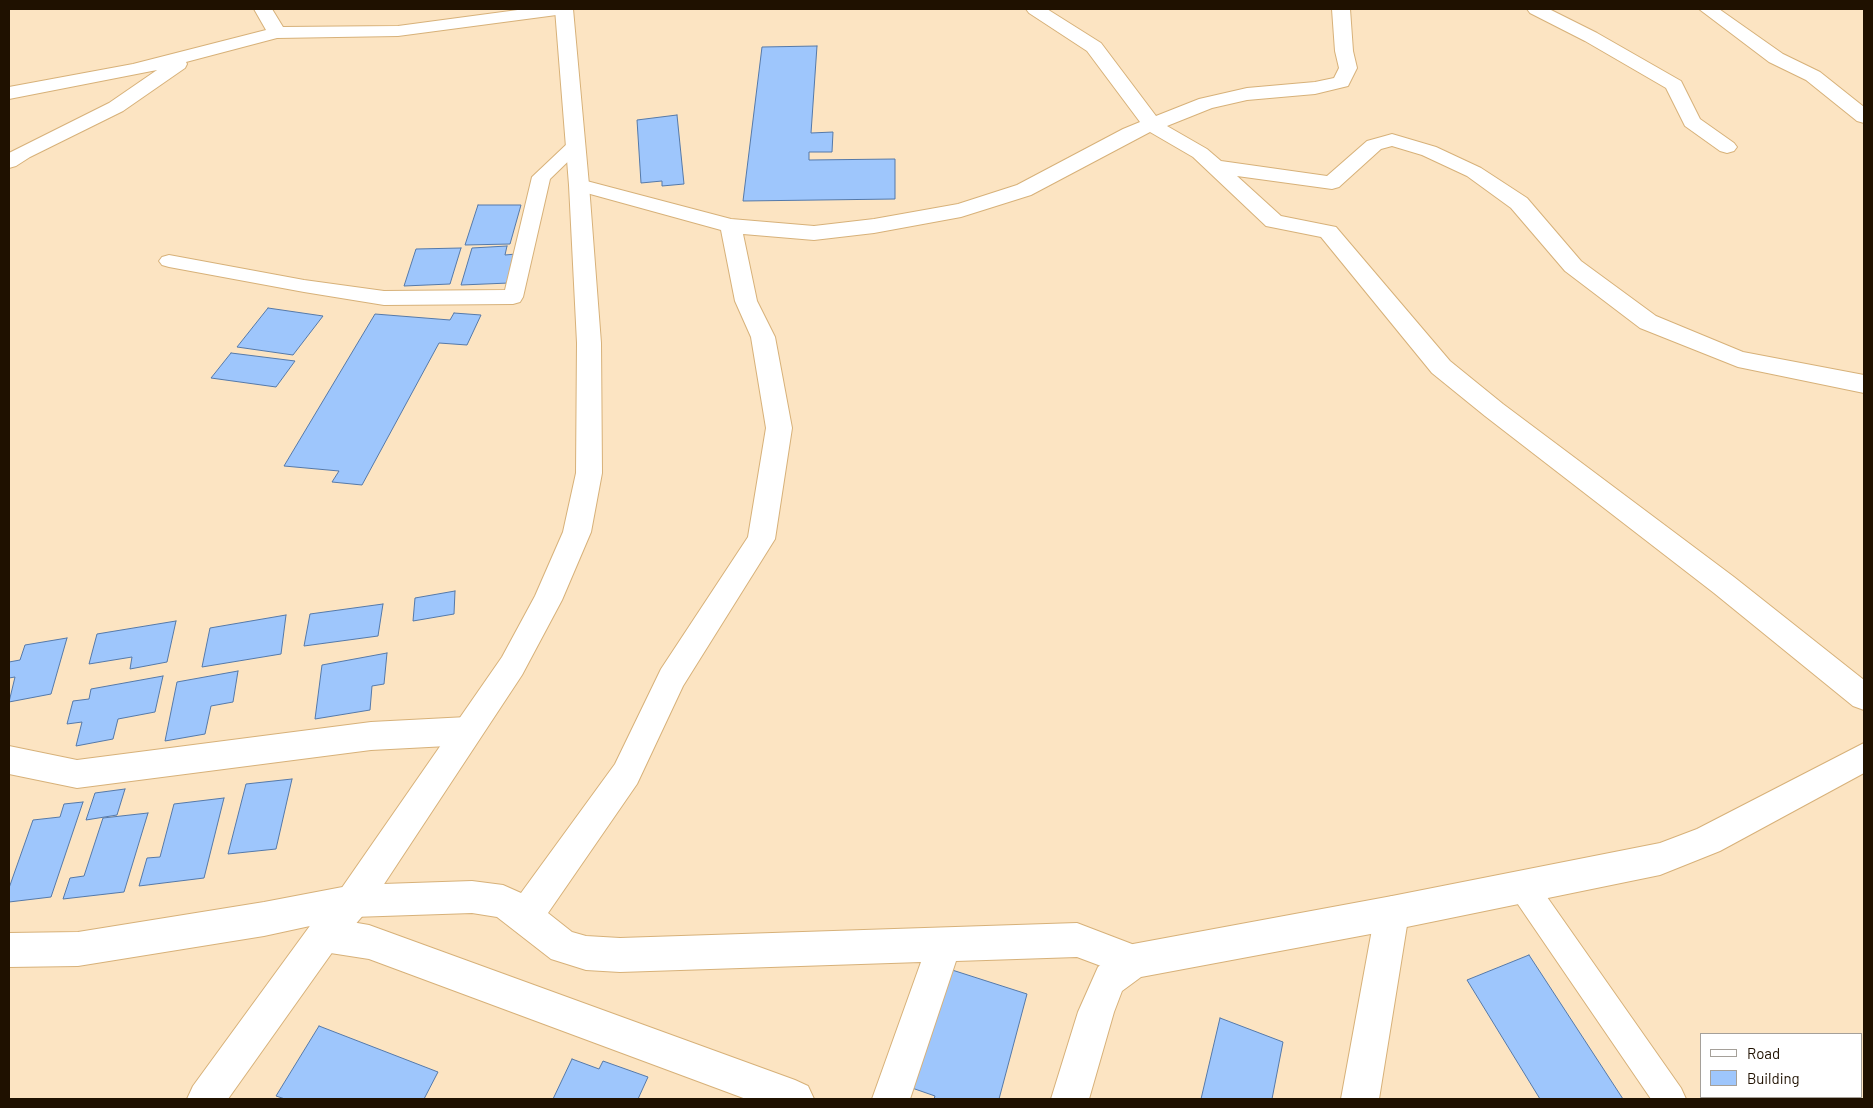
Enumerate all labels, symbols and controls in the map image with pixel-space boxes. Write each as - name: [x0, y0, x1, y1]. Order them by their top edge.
- legend: [1700, 1033, 1863, 1098]
- text: Road: [1747, 1044, 1780, 1062]
- text: Building: [1747, 1069, 1800, 1087]

